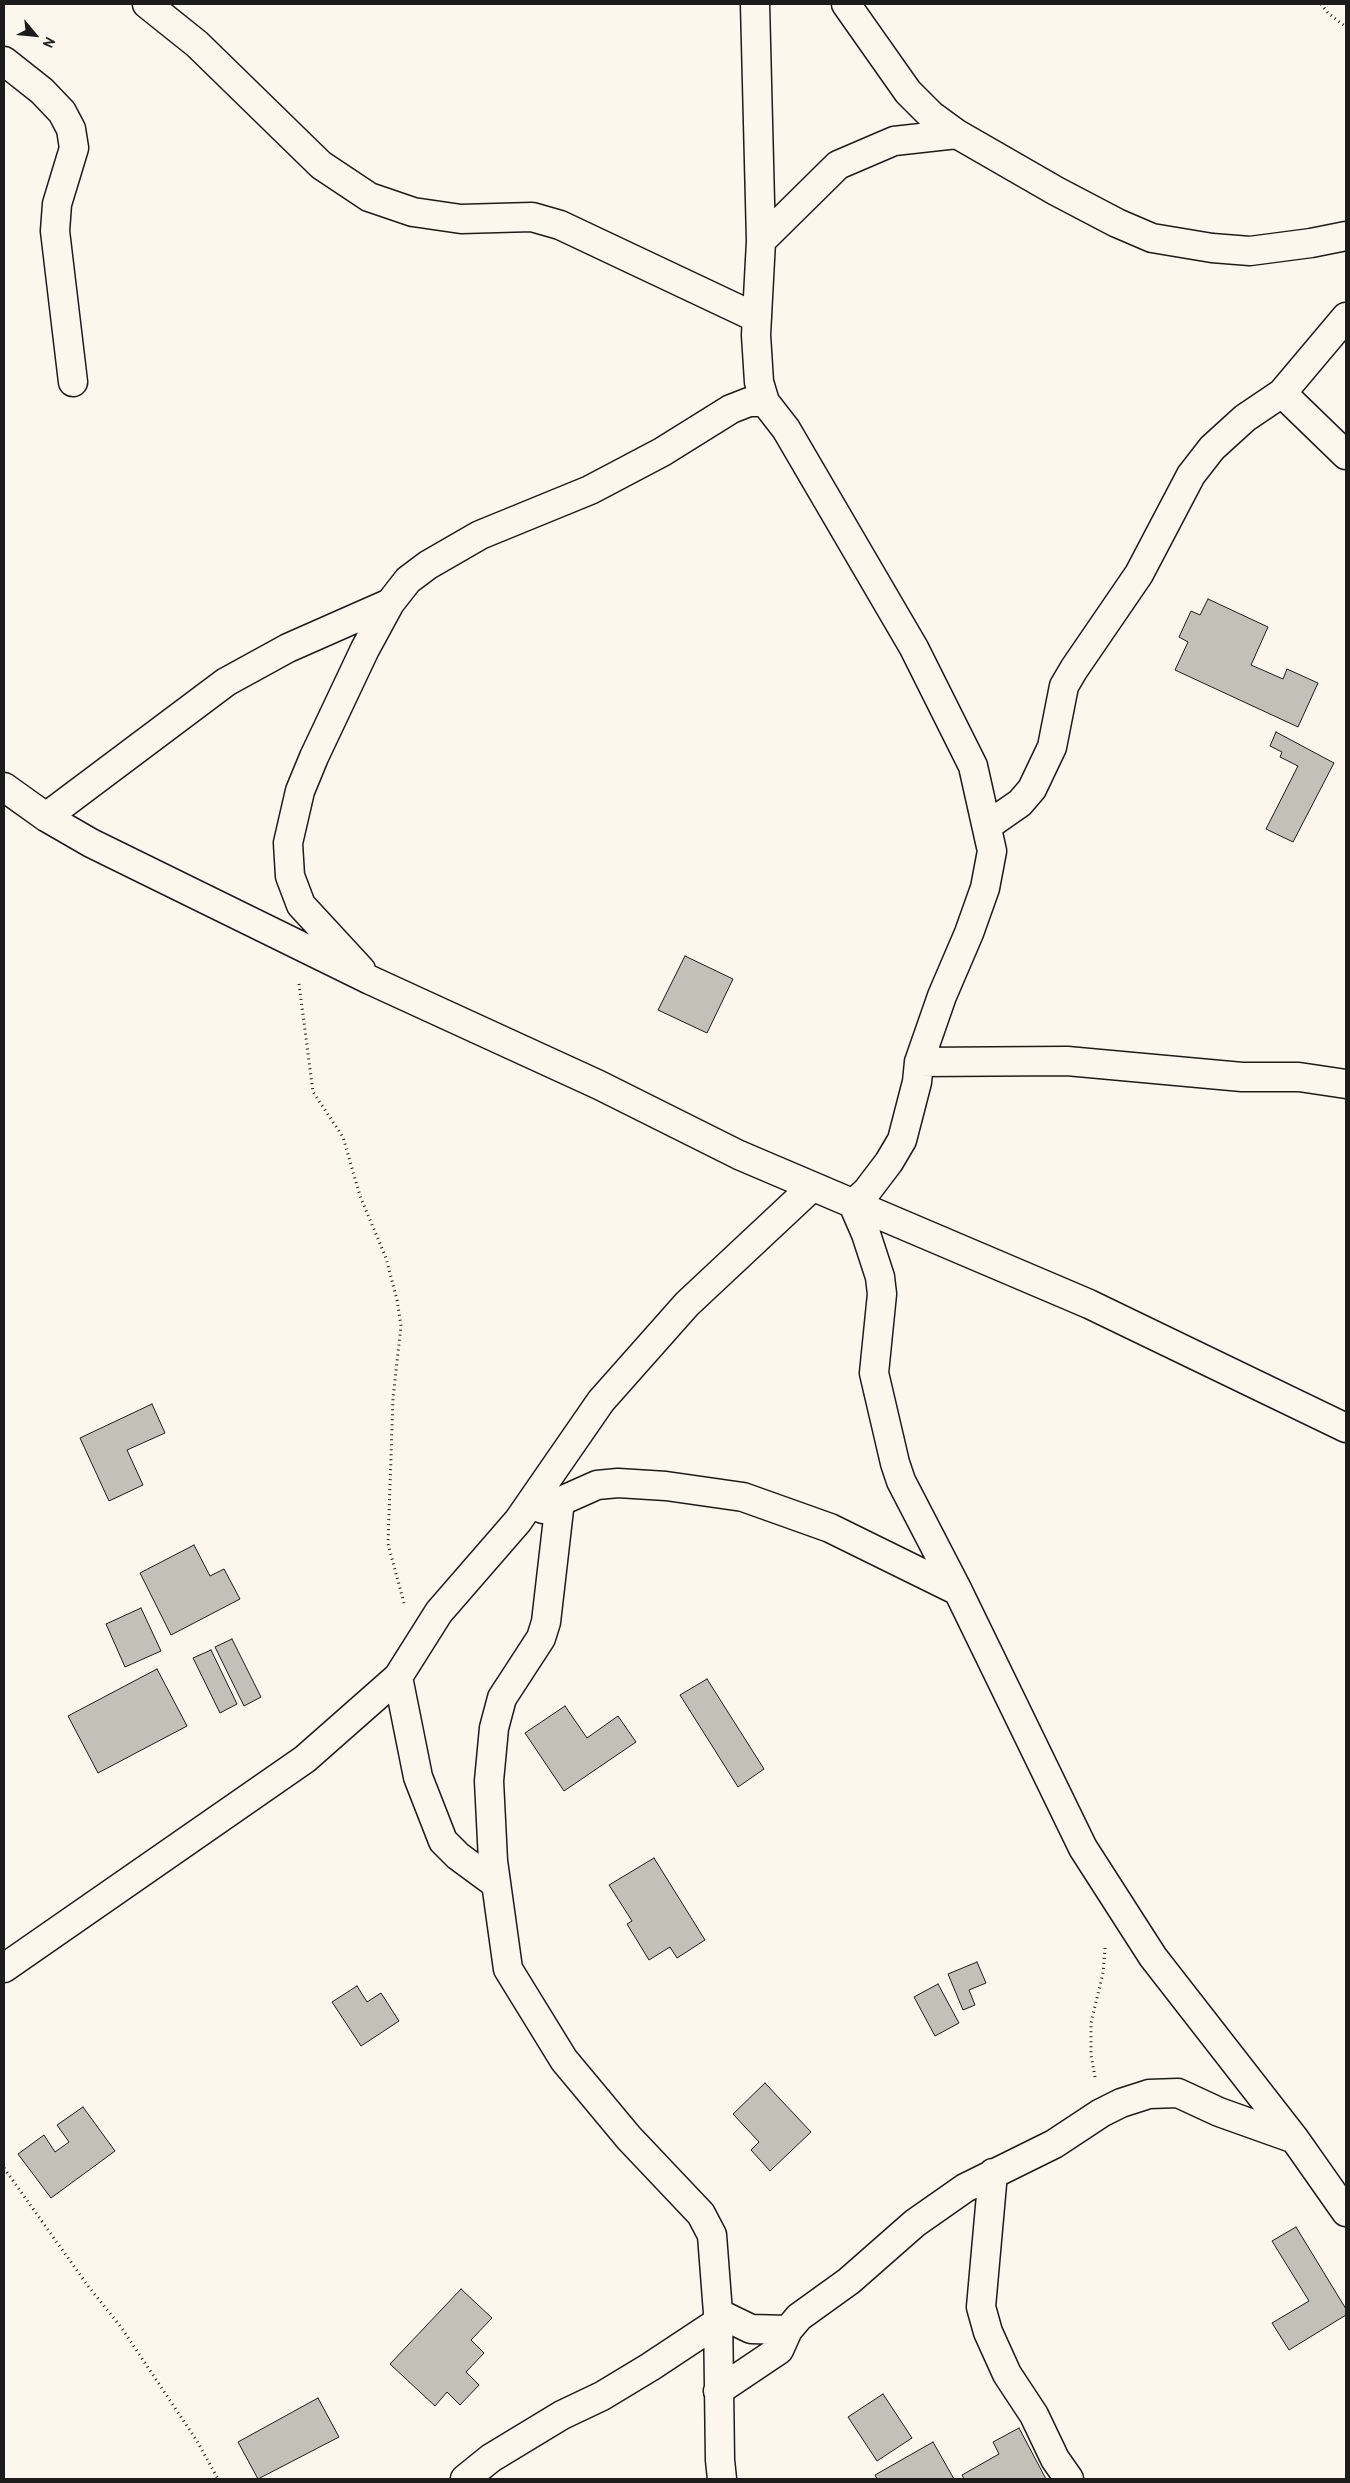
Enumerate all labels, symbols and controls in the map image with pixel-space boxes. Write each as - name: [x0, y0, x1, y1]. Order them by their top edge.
- north arrow: [10, 10, 60, 60]
- text: N: [39, 34, 58, 50]

